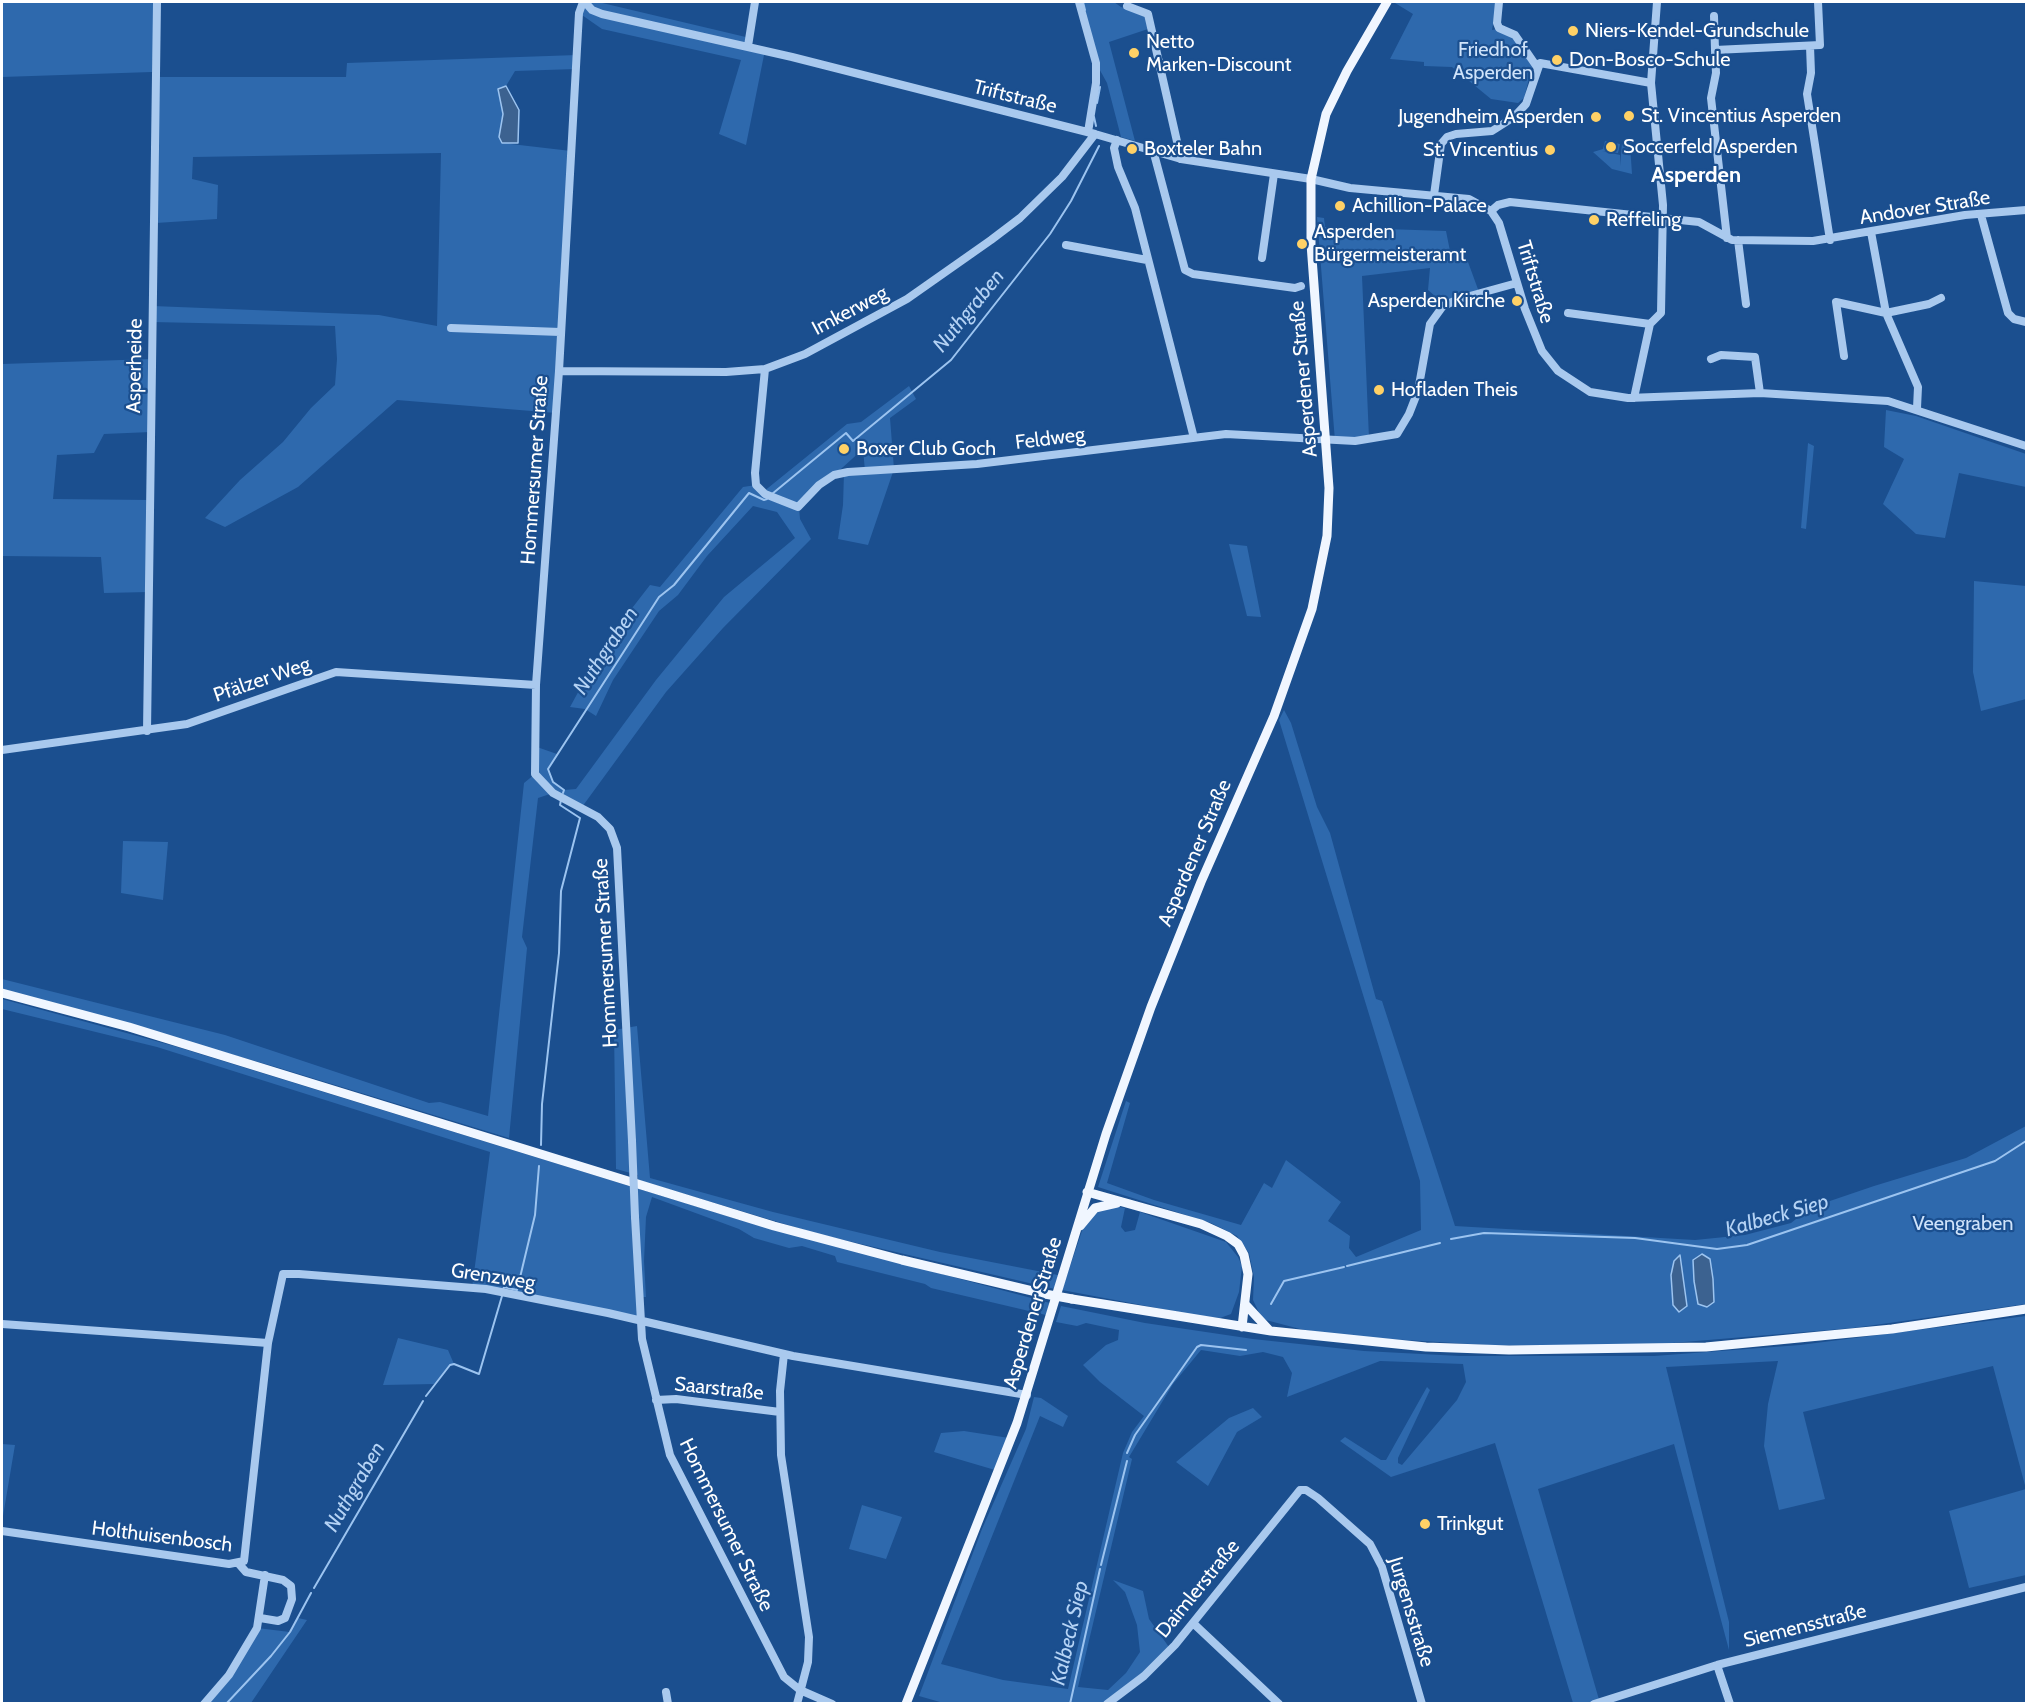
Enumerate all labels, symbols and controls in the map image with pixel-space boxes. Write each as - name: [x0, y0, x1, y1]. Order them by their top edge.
- place label: Niers-Kendel-Grundschule: [1585, 19, 1809, 43]
- marker: Niers-Kendel-Grundschule: [1566, 24, 1580, 38]
- place label: Netto Marken-Discount: [1146, 30, 1292, 77]
- park label: Friedhof Asperden: [1453, 38, 1533, 85]
- marker: Netto Marken-Discount: [1127, 46, 1141, 60]
- place label: Don-Bosco-Schule: [1569, 48, 1730, 72]
- marker: Don-Bosco-Schule: [1550, 53, 1564, 67]
- street label: Triftstraße: [971, 75, 1059, 119]
- place label: St. Vincentius Asperden: [1641, 104, 1841, 128]
- place label: Jugendheim Asperden: [1398, 105, 1584, 129]
- marker: St. Vincentius Asperden: [1622, 109, 1636, 123]
- marker: Jugendheim Asperden: [1589, 110, 1603, 124]
- place label: Soccerfeld Asperden: [1623, 135, 1798, 159]
- place label: Boxteler Bahn: [1144, 137, 1262, 161]
- place label: St. Vincentius: [1423, 138, 1538, 162]
- marker: Soccerfeld Asperden: [1604, 140, 1618, 154]
- marker: Boxteler Bahn: [1125, 142, 1139, 156]
- marker: St. Vincentius: [1543, 143, 1557, 157]
- district label: Asperden: [1651, 163, 1741, 189]
- street label: Andover Straße: [1858, 186, 1992, 230]
- place label: Achillion-Palace: [1352, 194, 1487, 218]
- marker: Achillion-Palace: [1333, 199, 1347, 213]
- place label: Reffeling: [1606, 208, 1681, 232]
- marker: Reffeling: [1587, 213, 1601, 227]
- place label: Asperden Bürgermeisteramt: [1314, 220, 1466, 267]
- marker: Asperden Bürgermeisteramt: [1295, 237, 1309, 251]
- street label: Triftstraße: [1511, 238, 1559, 326]
- water label: Nuthgraben: [928, 264, 1010, 358]
- street label: Imkerweg: [808, 281, 892, 341]
- place label: Asperden Kirche: [1368, 289, 1505, 313]
- marker: Asperden Kirche: [1510, 294, 1524, 308]
- street label: Asperdener Straße: [1285, 300, 1323, 458]
- street label: Asperheide: [122, 318, 148, 414]
- street label: Hommersumer Straße: [516, 375, 554, 565]
- place label: Hofladen Theis: [1391, 378, 1518, 402]
- marker: Hofladen Theis: [1372, 383, 1386, 397]
- street label: Feldweg: [1014, 423, 1086, 455]
- place label: Boxer Club Goch: [856, 437, 996, 461]
- marker: Boxer Club Goch: [837, 442, 851, 456]
- water label: Nuthgraben: [568, 602, 644, 700]
- street label: Pfälzer Weg: [210, 652, 314, 708]
- street label: Asperdener Straße: [1153, 776, 1237, 930]
- street label: Hommersumer Straße: [589, 858, 623, 1048]
- water label: Kalbeck Siep: [1722, 1189, 1832, 1243]
- park label: Veengraben: [1913, 1212, 2013, 1236]
- street label: Asperdener Straße: [999, 1234, 1067, 1392]
- street label: Grenzweg: [449, 1259, 537, 1295]
- street label: Saarstraße: [673, 1372, 765, 1406]
- street label: Hommersumer Straße: [674, 1435, 778, 1615]
- water label: Nuthgraben: [319, 1438, 391, 1536]
- place label: Trinkgut: [1437, 1512, 1503, 1536]
- street label: Holthuisenbosch: [90, 1516, 234, 1558]
- marker: Trinkgut: [1418, 1517, 1432, 1531]
- street label: Daimlerstraße: [1151, 1535, 1245, 1643]
- street label: Jurgensstraße: [1383, 1554, 1439, 1670]
- water label: Kalbeck Siep: [1046, 1578, 1094, 1688]
- street label: Siemensstraße: [1741, 1599, 1869, 1653]

